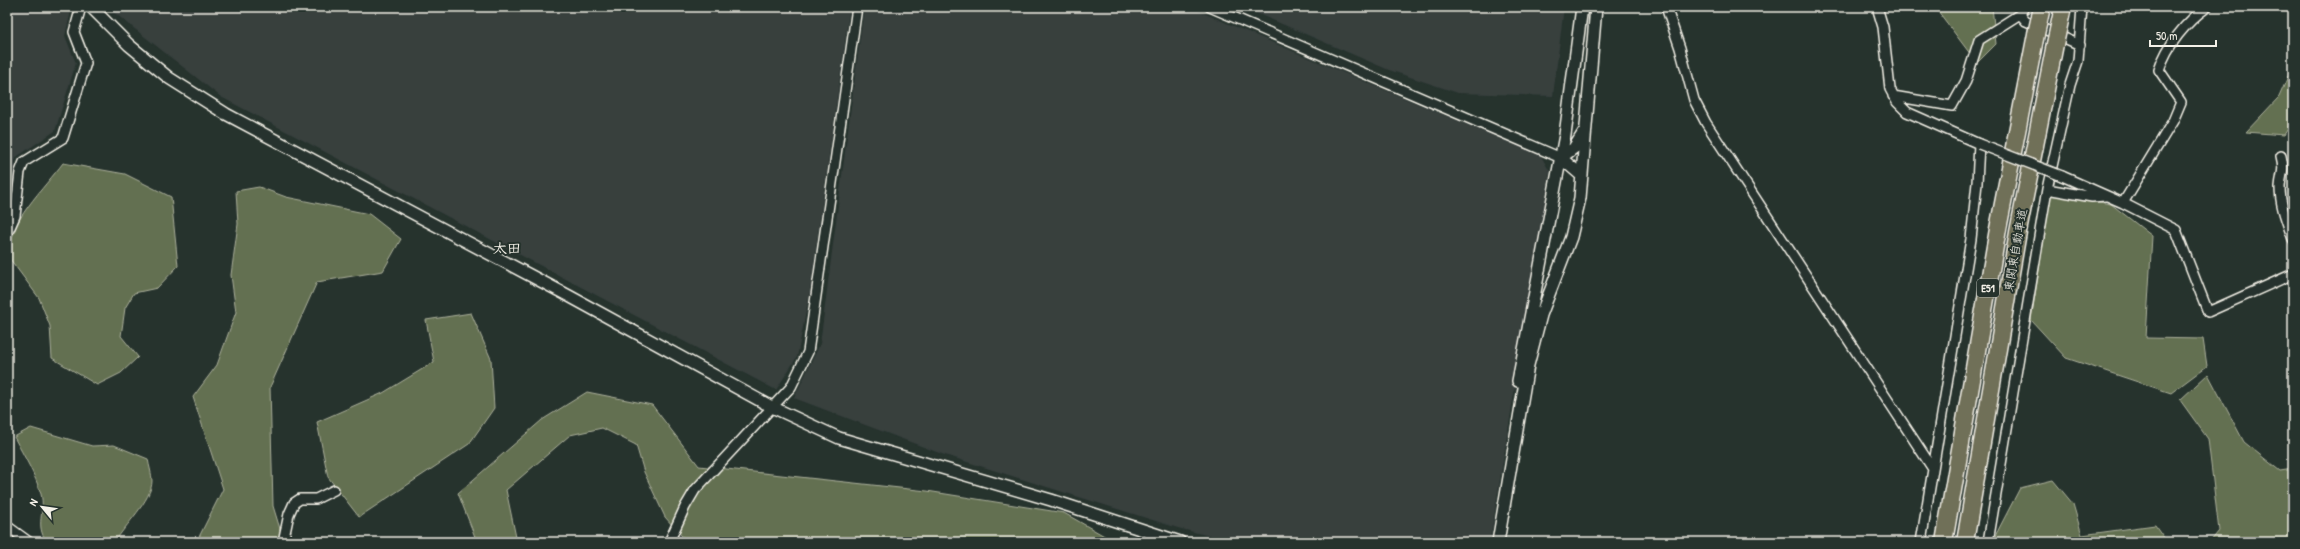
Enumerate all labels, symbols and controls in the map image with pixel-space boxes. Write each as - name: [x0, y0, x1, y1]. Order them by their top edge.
- scale bar: [2150, 22, 2216, 48]
- text: 50 m: [2156, 27, 2177, 44]
- street label: 東関東自動車道: [1999, 207, 2031, 293]
- district label: 太田: [493, 238, 521, 257]
- road number: E51: [1977, 279, 1999, 297]
- north arrow: [22, 487, 62, 527]
- text: N: [26, 496, 41, 508]

